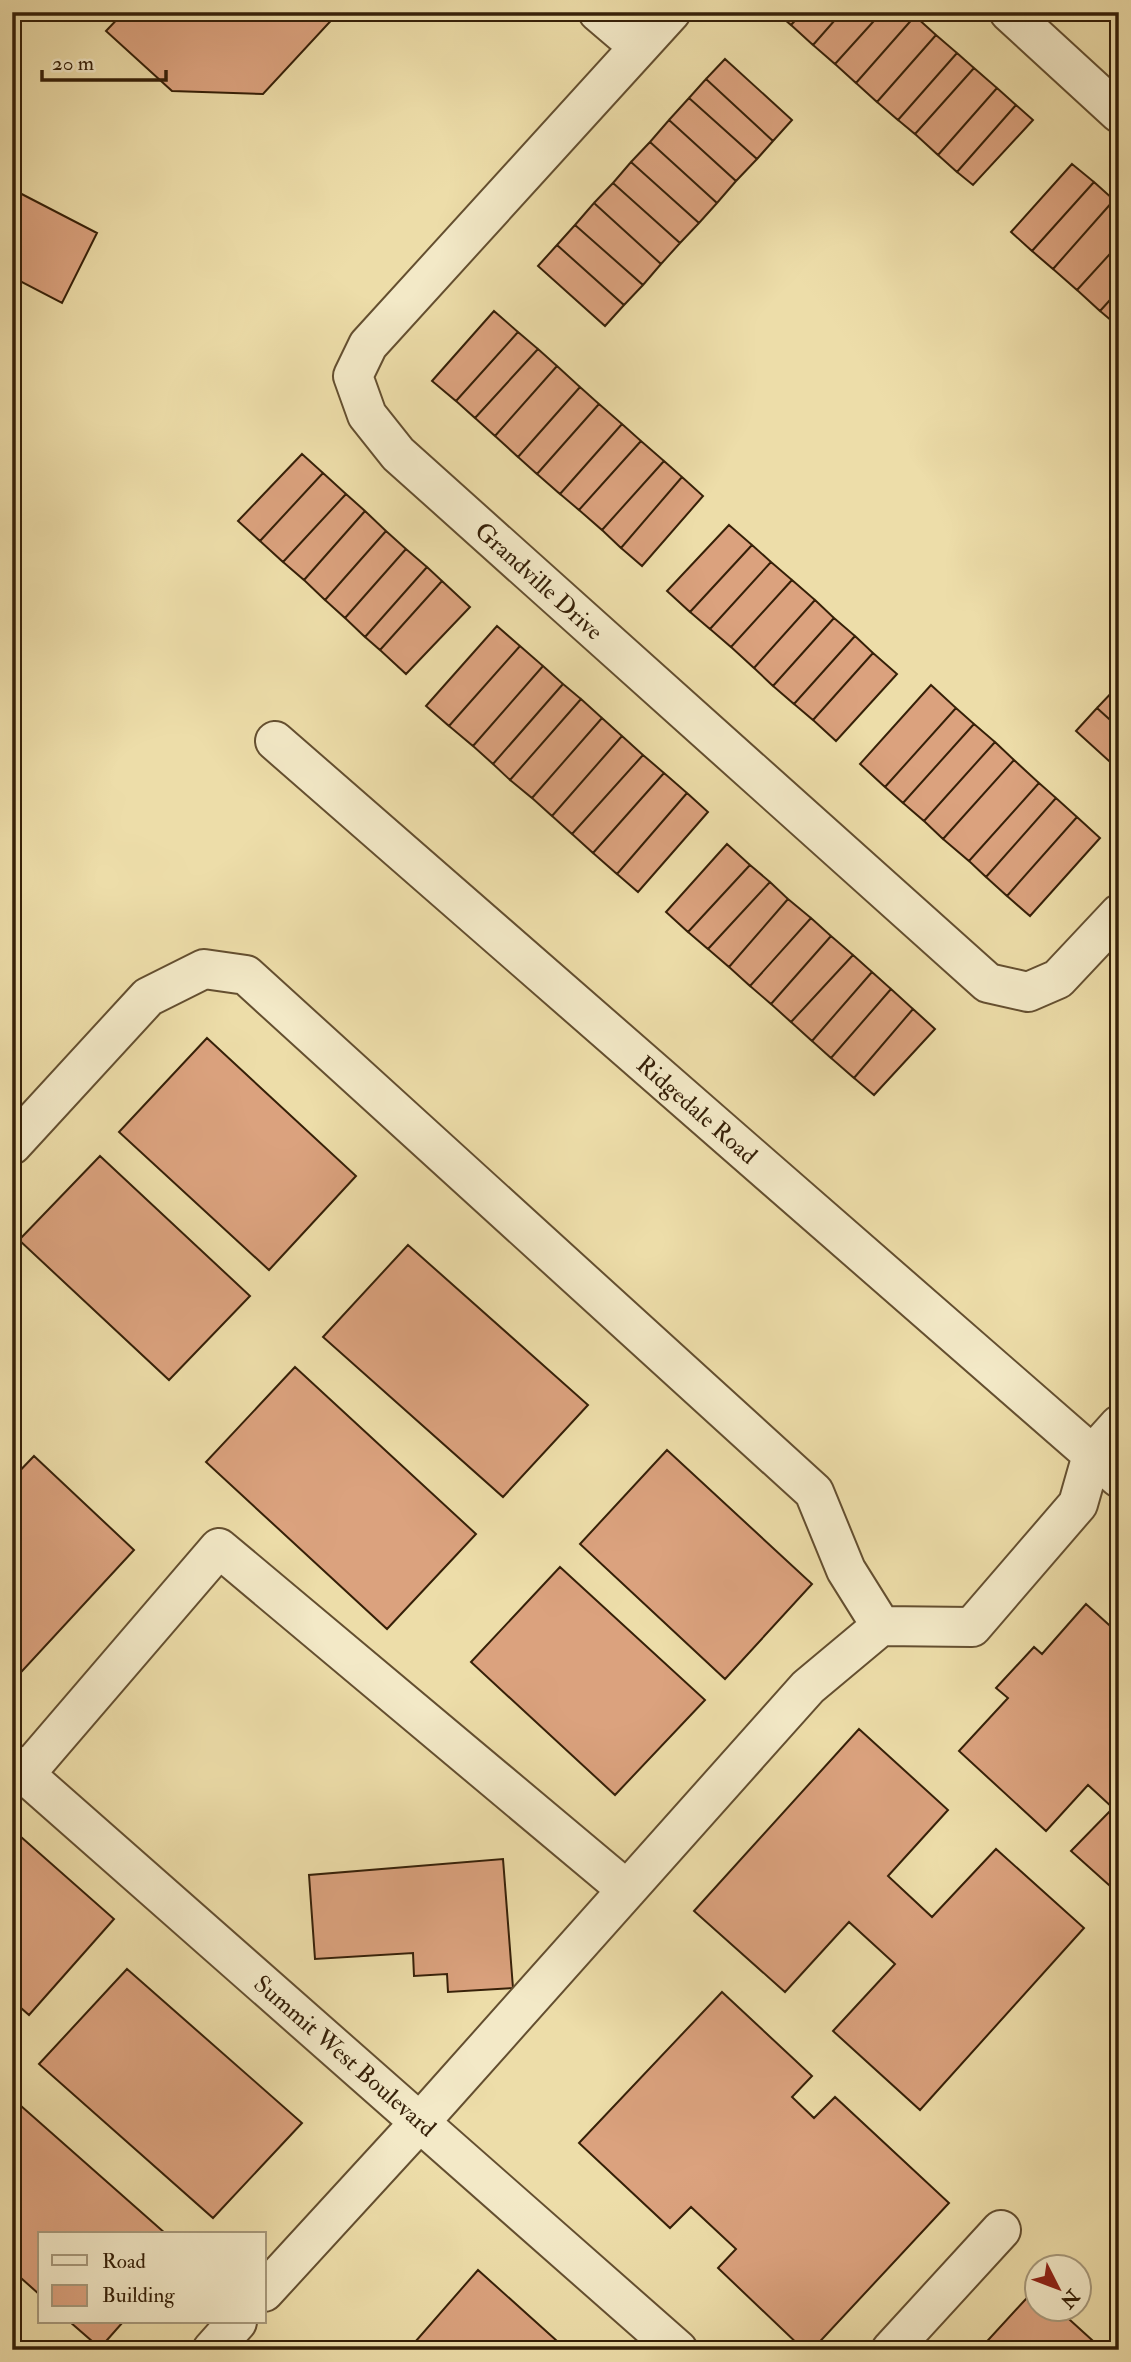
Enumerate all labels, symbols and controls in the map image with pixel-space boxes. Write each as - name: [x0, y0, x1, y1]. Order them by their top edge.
- scale bar: [42, 38, 166, 82]
- text: 20 m: [52, 50, 94, 77]
- street label: Grandville Drive: [468, 516, 609, 647]
- street label: Ridgedale Road: [630, 1049, 764, 1171]
- street label: Summit West Boulevard: [247, 1969, 442, 2144]
- legend: [38, 2232, 266, 2324]
- text: Road: [102, 2248, 147, 2275]
- north arrow: [1023, 2254, 1092, 2324]
- text: Building: [102, 2282, 175, 2309]
- text: N: [1055, 2284, 1085, 2314]

